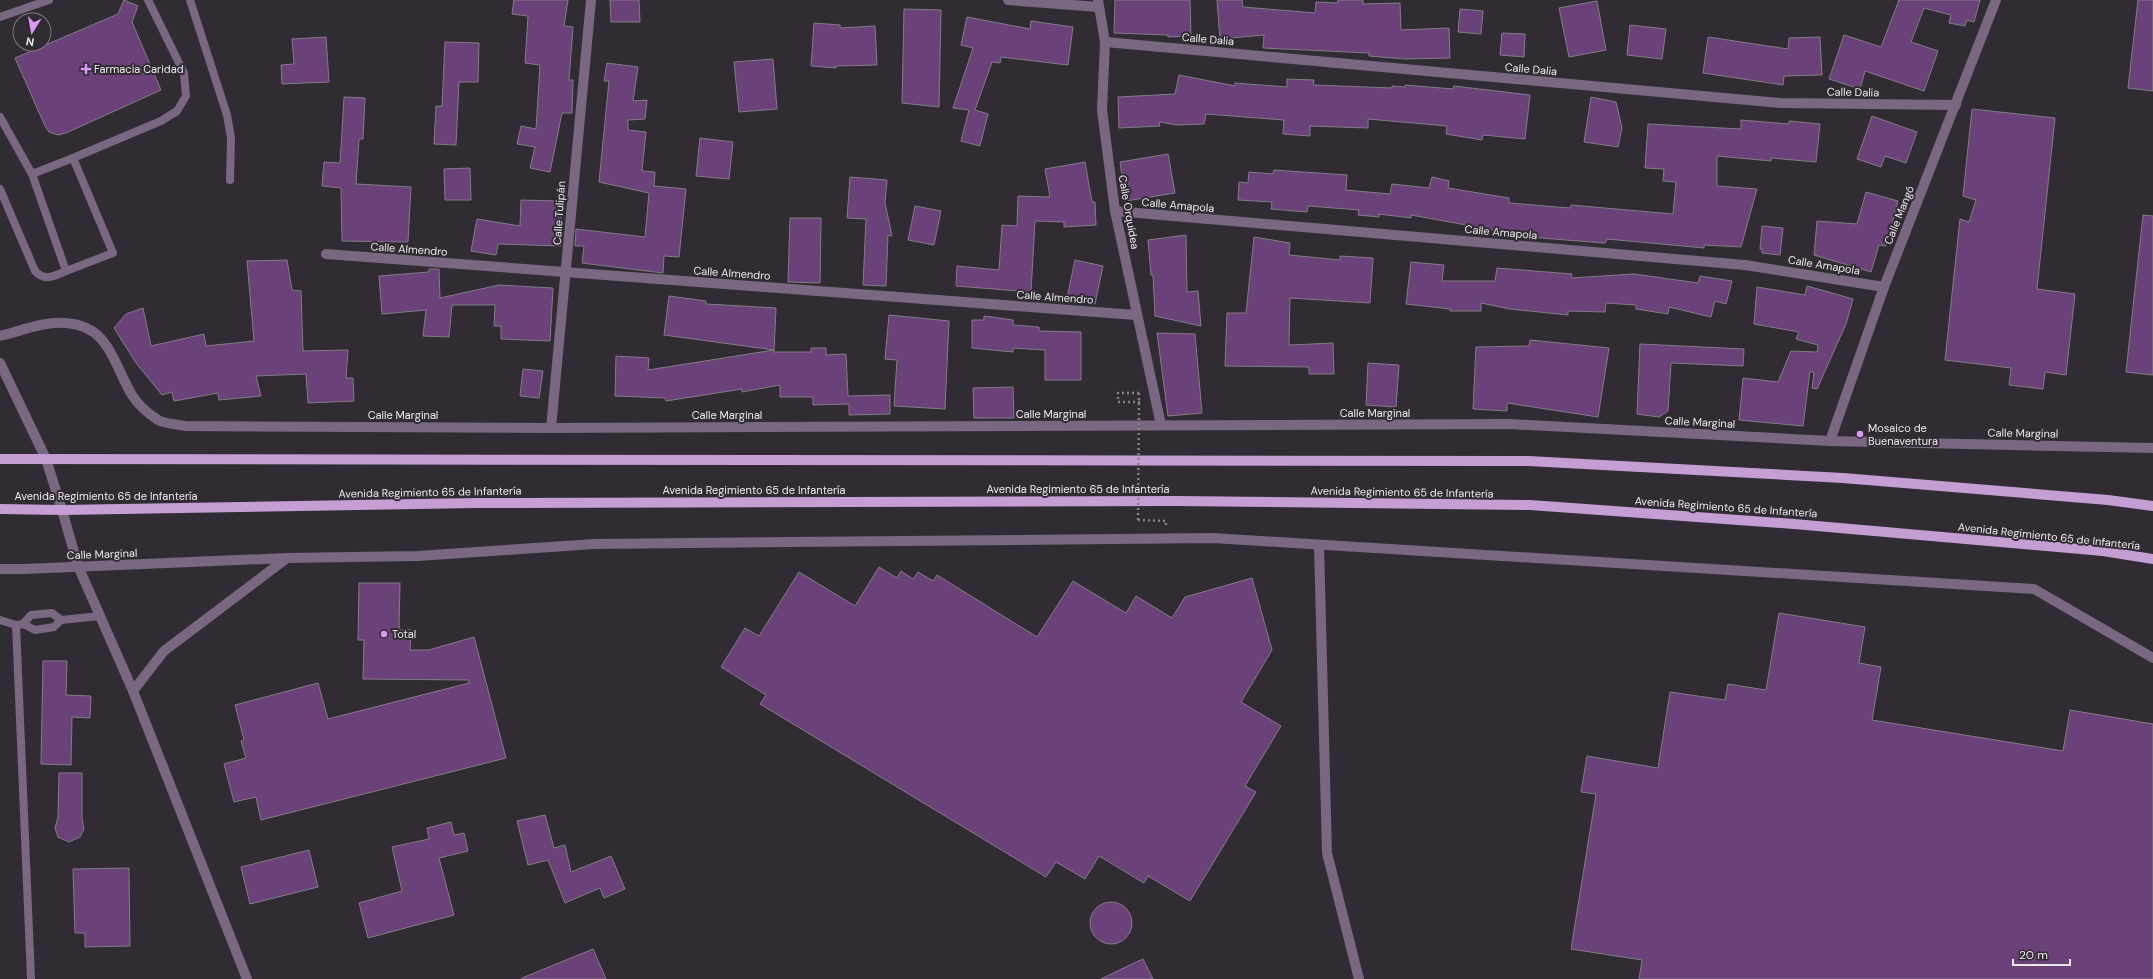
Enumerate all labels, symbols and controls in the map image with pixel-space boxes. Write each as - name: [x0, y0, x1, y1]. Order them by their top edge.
- north arrow: [12, 12, 52, 52]
- street label: Calle Dalia: [1181, 30, 1235, 48]
- text: N: [25, 34, 35, 49]
- street label: Calle Dalia: [1504, 60, 1558, 78]
- place label: Farmacia Caridad: [94, 62, 184, 76]
- marker: Farmacia Caridad: [81, 64, 91, 74]
- street label: Calle Dalia: [1827, 85, 1879, 99]
- street label: Calle Orquídea: [1116, 174, 1142, 250]
- street label: Calle Tulipán: [550, 181, 568, 245]
- street label: Calle Mangó: [1881, 184, 1917, 246]
- street label: Calle Amapola: [1141, 195, 1215, 215]
- street label: Calle Amapola: [1464, 222, 1538, 242]
- street label: Calle Almendro: [370, 239, 448, 259]
- street label: Calle Amapola: [1787, 252, 1861, 278]
- street label: Calle Almendro: [693, 263, 771, 283]
- street label: Calle Almendro: [1016, 287, 1094, 307]
- street label: Calle Marginal: [1340, 406, 1410, 420]
- street label: Calle Marginal: [1016, 407, 1086, 421]
- street label: Calle Marginal: [368, 408, 438, 422]
- street label: Calle Marginal: [692, 408, 762, 422]
- street label: Calle Marginal: [1664, 413, 1736, 431]
- place label: Mosaico de Buenaventura: [1868, 421, 1938, 448]
- street label: Calle Marginal: [1988, 425, 2058, 441]
- marker: Mosaico de Buenaventura: [1855, 429, 1865, 439]
- street label: Avenida Regimiento 65 de Infantería: [986, 482, 1170, 496]
- street label: Avenida Regimiento 65 de Infantería: [338, 483, 522, 501]
- street label: Avenida Regimiento 65 de Infantería: [662, 483, 846, 497]
- street label: Avenida Regimiento 65 de Infantería: [1310, 483, 1494, 501]
- street label: Avenida Regimiento 65 de Infantería: [14, 489, 198, 503]
- street label: Avenida Regimiento 65 de Infantería: [1634, 494, 1818, 520]
- street label: Avenida Regimiento 65 de Infantería: [1957, 519, 2141, 553]
- street label: Calle Marginal: [66, 546, 138, 562]
- place label: Total: [392, 627, 416, 641]
- marker: Total: [379, 629, 389, 639]
- scale bar: [2013, 941, 2070, 967]
- text: 20 m: [2019, 947, 2048, 963]

